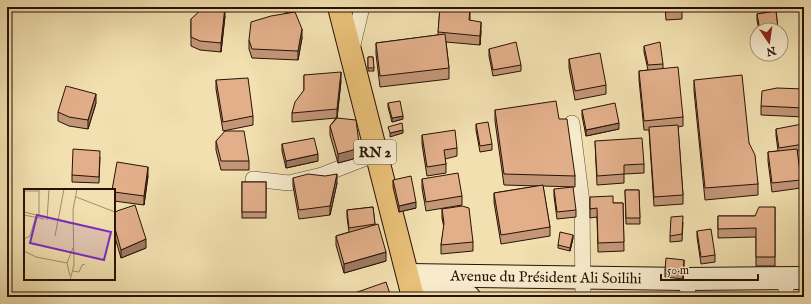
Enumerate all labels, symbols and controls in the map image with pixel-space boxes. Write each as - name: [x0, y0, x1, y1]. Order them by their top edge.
- north arrow: [749, 22, 789, 62]
- text: N: [764, 43, 778, 59]
- road number: RN 2: [354, 140, 396, 164]
- inset map: [24, 189, 115, 280]
- scale bar: [661, 256, 758, 282]
- text: 50 m: [667, 263, 689, 278]
- street label: Avenue du Président Ali Soilihi: [449, 267, 642, 288]

